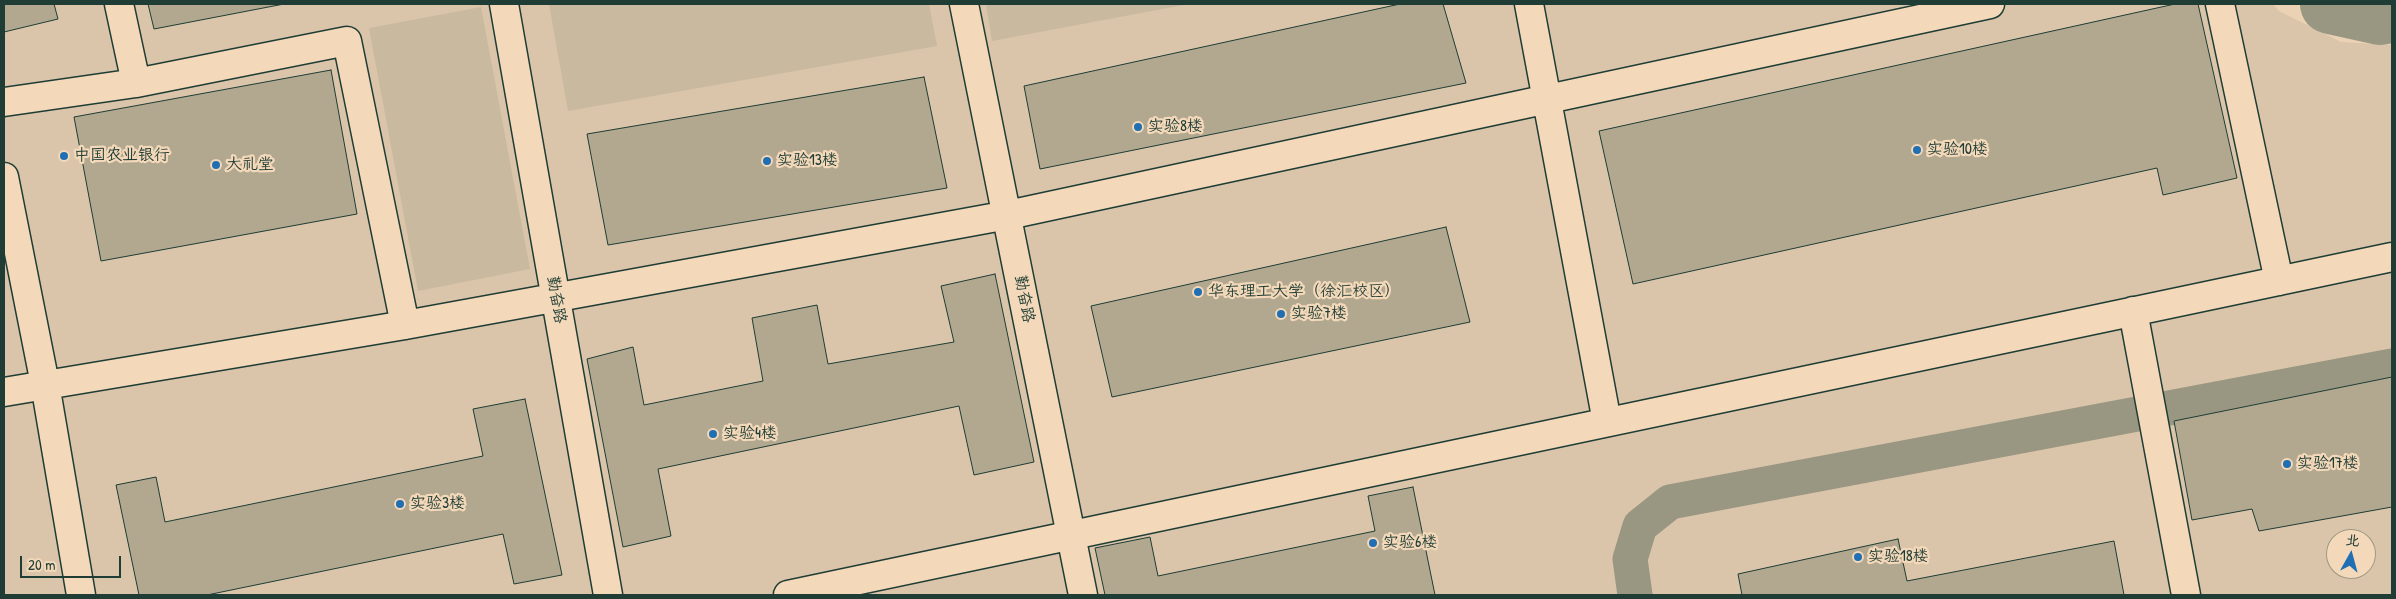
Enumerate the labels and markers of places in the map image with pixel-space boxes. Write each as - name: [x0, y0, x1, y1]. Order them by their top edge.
- place label: 实验8楼: [1148, 117, 1203, 137]
- marker: 实验8楼: [1132, 121, 1144, 133]
- place label: 实验10楼: [1927, 140, 1988, 160]
- marker: 实验10楼: [1911, 144, 1923, 156]
- place label: 中国农业银行: [74, 146, 170, 166]
- marker: 中国农业银行: [58, 150, 70, 162]
- place label: 实验13楼: [777, 151, 838, 171]
- place label: 大礼堂: [226, 155, 274, 175]
- marker: 实验13楼: [761, 155, 773, 167]
- marker: 大礼堂: [210, 159, 222, 171]
- place label: 华东理工大学（徐汇校区）: [1208, 282, 1400, 302]
- marker: 华东理工大学（徐汇校区）: [1192, 286, 1204, 298]
- place label: 实验7楼: [1291, 304, 1347, 324]
- marker: 实验7楼: [1275, 308, 1287, 320]
- place label: 实验4楼: [723, 424, 777, 444]
- marker: 实验4楼: [707, 428, 719, 440]
- place label: 实验17楼: [2297, 454, 2359, 474]
- marker: 实验17楼: [2281, 458, 2293, 470]
- place label: 实验3楼: [410, 494, 465, 514]
- marker: 实验3楼: [394, 498, 406, 510]
- place label: 实验6楼: [1383, 533, 1437, 553]
- marker: 实验6楼: [1367, 537, 1379, 549]
- place label: 实验18楼: [1868, 547, 1929, 567]
- marker: 实验18楼: [1852, 551, 1864, 563]

